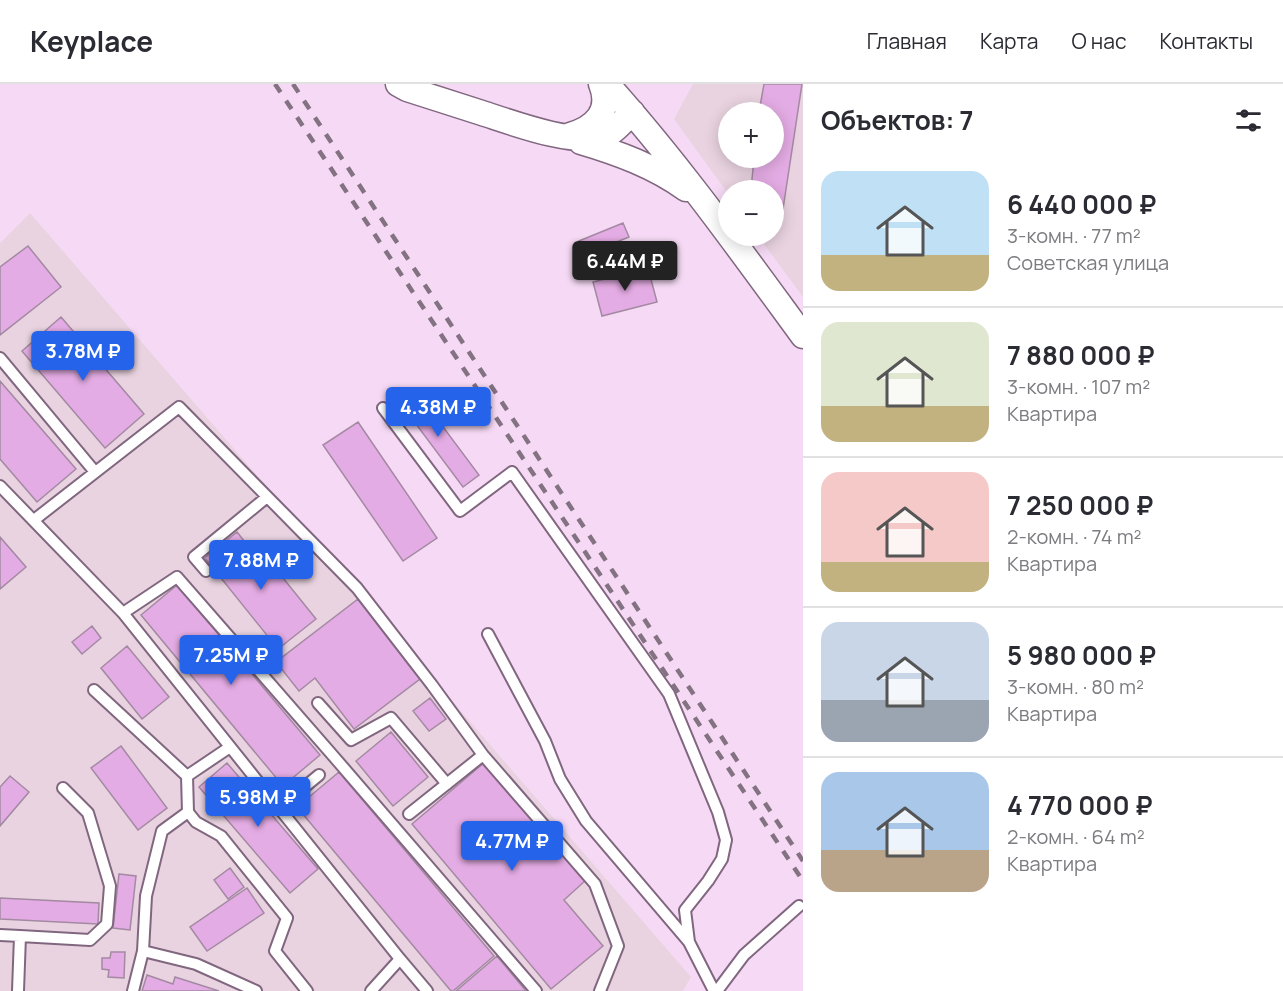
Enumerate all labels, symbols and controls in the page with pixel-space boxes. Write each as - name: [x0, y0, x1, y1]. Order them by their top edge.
- text: Keyplace: [30, 22, 153, 60]
- text: Главная: [867, 27, 947, 55]
- text: Карта: [980, 27, 1038, 55]
- text: О нас: [1071, 27, 1127, 55]
- text: Контакты: [1160, 27, 1253, 55]
- map controls: [718, 102, 784, 246]
- button: +: [718, 102, 784, 168]
- text: Объектов: 7: [821, 102, 973, 138]
- icon: filters: [1232, 104, 1265, 137]
- button: −: [718, 180, 784, 246]
- text: 6 440 000 ₽: [1007, 186, 1156, 222]
- icon: home: [869, 195, 941, 267]
- text: 3-комн. · 77 m²: [1007, 222, 1141, 249]
- pin: 6.44M ₽: [570, 241, 680, 292]
- text: 6.44M ₽: [586, 247, 664, 274]
- text: Советская улица: [1007, 249, 1169, 276]
- pin: 3.78M ₽: [28, 331, 138, 382]
- text: 3.78M ₽: [45, 337, 121, 364]
- text: 7 880 000 ₽: [1007, 337, 1155, 373]
- icon: home: [869, 346, 941, 418]
- text: 3-комн. · 107 m²: [1007, 373, 1150, 400]
- pin: 4.38M ₽: [383, 387, 493, 438]
- text: 4.38M ₽: [400, 393, 476, 420]
- text: Квартира: [1007, 400, 1097, 427]
- text: 7 250 000 ₽: [1007, 487, 1153, 523]
- icon: home: [869, 496, 941, 568]
- text: 2-комн. · 74 m²: [1007, 523, 1142, 550]
- pin: 7.88M ₽: [206, 540, 316, 591]
- text: 7.88M ₽: [223, 546, 299, 573]
- text: Квартира: [1007, 550, 1097, 577]
- pin: 7.25M ₽: [176, 635, 286, 686]
- text: 5 980 000 ₽: [1007, 637, 1156, 673]
- text: 7.25M ₽: [194, 641, 268, 668]
- icon: home: [869, 646, 941, 718]
- text: 3-комн. · 80 m²: [1007, 673, 1144, 700]
- text: Квартира: [1007, 700, 1097, 727]
- pin: 5.98M ₽: [203, 777, 313, 828]
- text: 5.98M ₽: [219, 783, 297, 810]
- text: 4 770 000 ₽: [1007, 787, 1153, 823]
- icon: home: [869, 796, 941, 868]
- pin: 4.77M ₽: [457, 821, 567, 872]
- text: 2-комн. · 64 m²: [1007, 823, 1145, 850]
- text: 4.77M ₽: [475, 827, 549, 854]
- text: Квартира: [1007, 850, 1097, 877]

